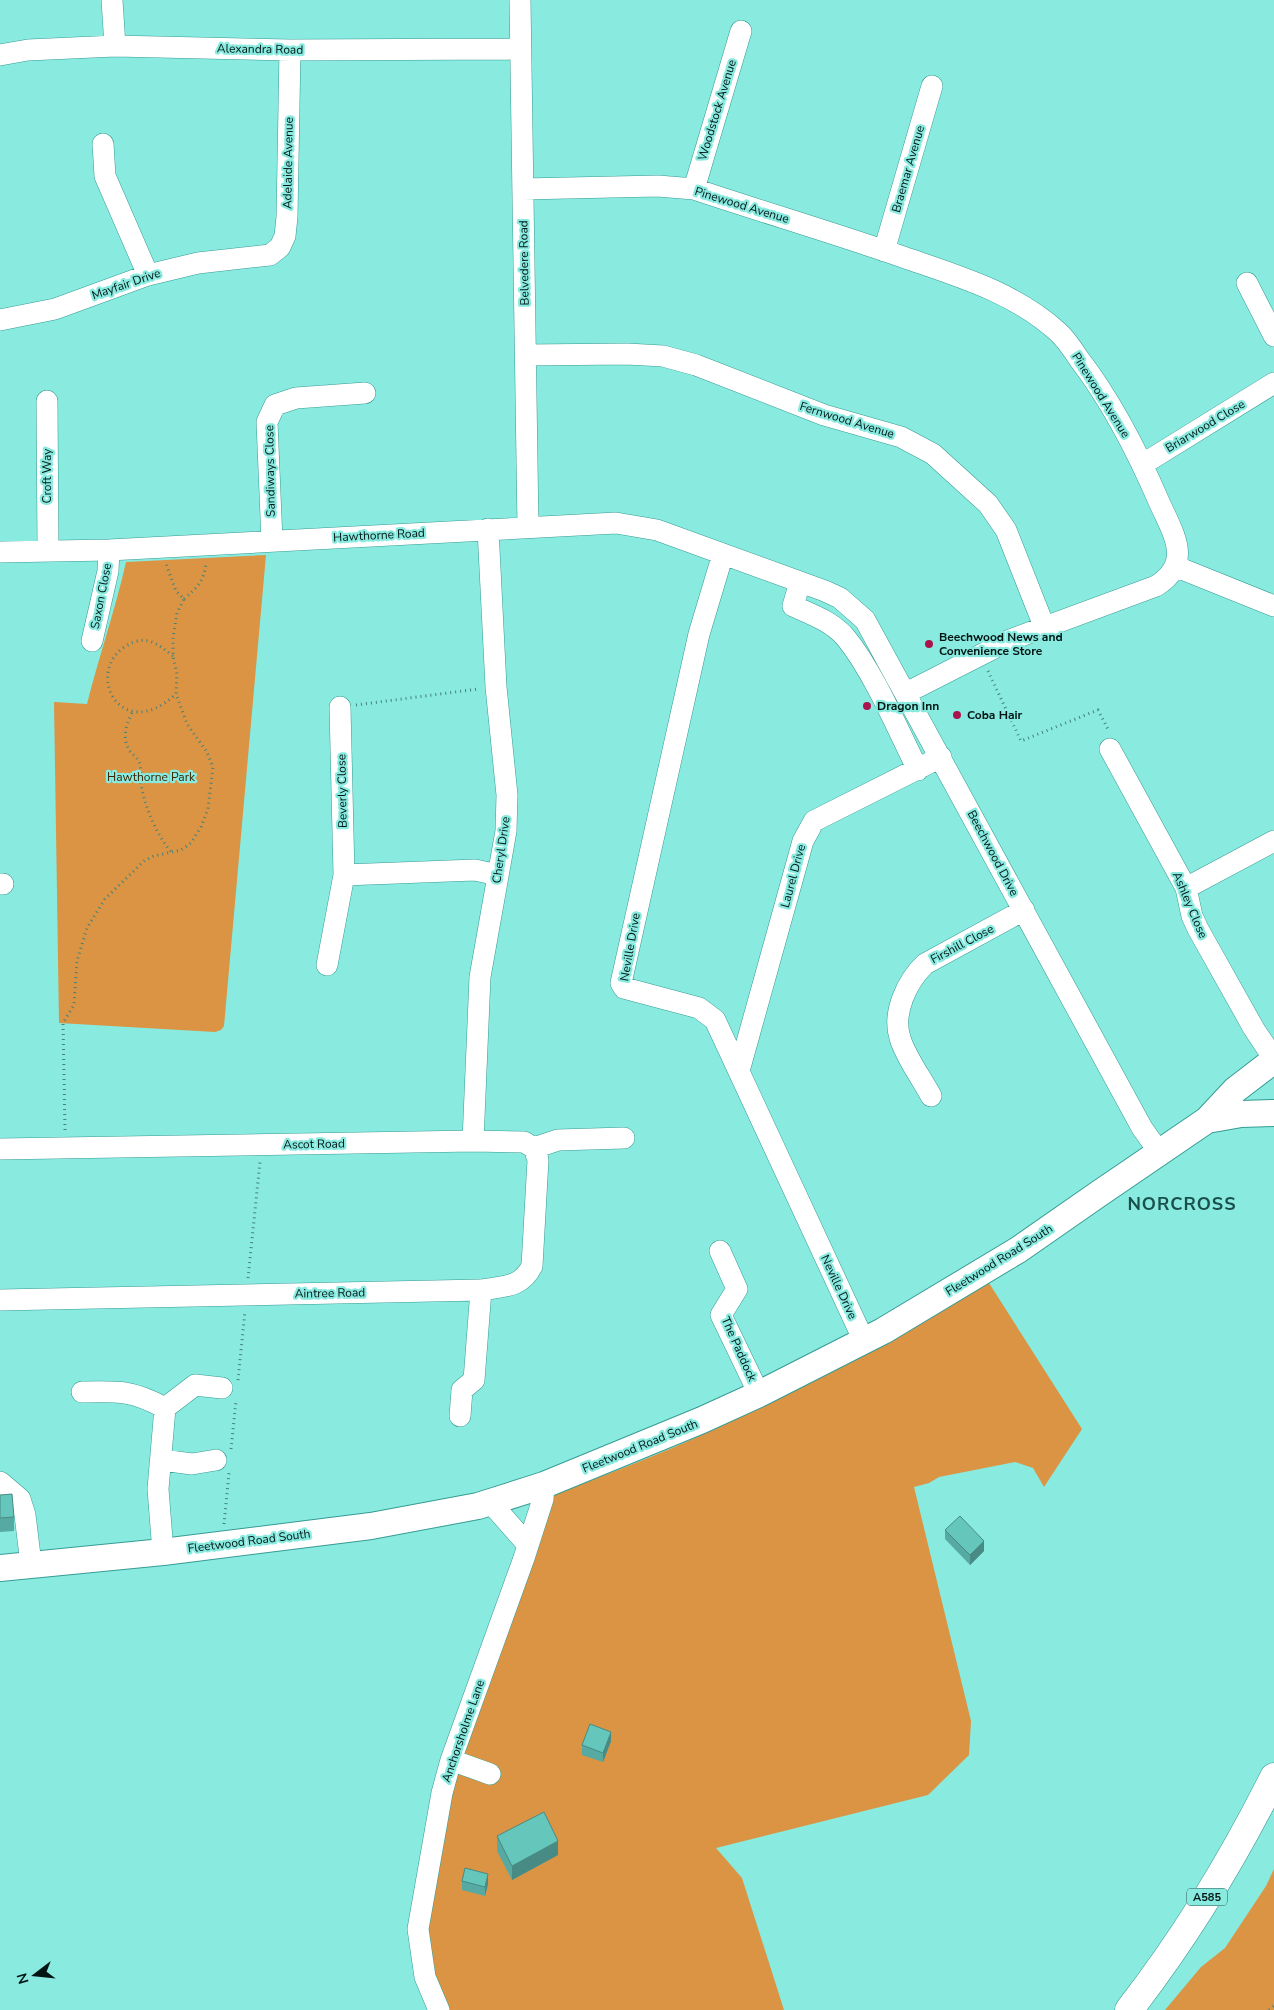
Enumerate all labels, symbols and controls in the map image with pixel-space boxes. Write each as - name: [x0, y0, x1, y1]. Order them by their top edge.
- street label: Alexandra Road: [217, 40, 303, 58]
- street label: Woodstock Avenue: [694, 58, 740, 162]
- street label: Adelaide Avenue: [279, 117, 297, 209]
- street label: Braemar Avenue: [888, 124, 928, 214]
- street label: Pinewood Avenue: [693, 183, 791, 227]
- street label: Belvedere Road: [515, 220, 533, 306]
- street label: Mayfair Drive: [89, 265, 163, 303]
- street label: Pinewood Avenue: [1068, 349, 1134, 441]
- street label: Briarwood Close: [1162, 396, 1248, 456]
- street label: Fernwood Avenue: [798, 398, 896, 442]
- street label: Sandiways Close: [261, 425, 279, 517]
- street label: Croft Way: [39, 448, 55, 503]
- street label: Hawthorne Road: [333, 525, 425, 545]
- street label: Saxon Close: [87, 562, 115, 630]
- place label: Beechwood News and Convenience Store: [939, 629, 1063, 659]
- marker: Beechwood News and Convenience Store: [923, 638, 935, 650]
- place label: Dragon Inn: [877, 698, 939, 714]
- marker: Dragon Inn: [861, 700, 873, 712]
- place label: Coba Hair: [967, 707, 1023, 723]
- marker: Coba Hair: [951, 709, 963, 721]
- street label: Beverly Close: [333, 754, 351, 828]
- park label: Hawthorne Park: [107, 769, 196, 785]
- street label: Beechwood Drive: [964, 807, 1022, 899]
- street label: Cheryl Drive: [488, 816, 514, 884]
- street label: Laurel Drive: [777, 842, 809, 910]
- street label: Ashley Close: [1169, 869, 1211, 941]
- street label: Neville Drive: [616, 912, 644, 982]
- street label: Firshill Close: [928, 921, 996, 967]
- street label: Ascot Road: [283, 1135, 345, 1153]
- district label: NORCROSS: [1127, 1192, 1237, 1216]
- street label: Fleetwood Road South: [942, 1221, 1056, 1299]
- street label: Neville Drive: [817, 1252, 861, 1322]
- street label: Aintree Road: [295, 1284, 365, 1302]
- street label: The Paddock: [718, 1314, 761, 1385]
- street label: Fleetwood Road South: [580, 1415, 700, 1477]
- street label: Fleetwood Road South: [187, 1526, 311, 1556]
- street label: Anchorsholme Lane: [438, 1678, 488, 1784]
- road number: A585: [1187, 1888, 1227, 1905]
- north arrow: [10, 1950, 60, 2000]
- text: N: [12, 1971, 34, 1986]

